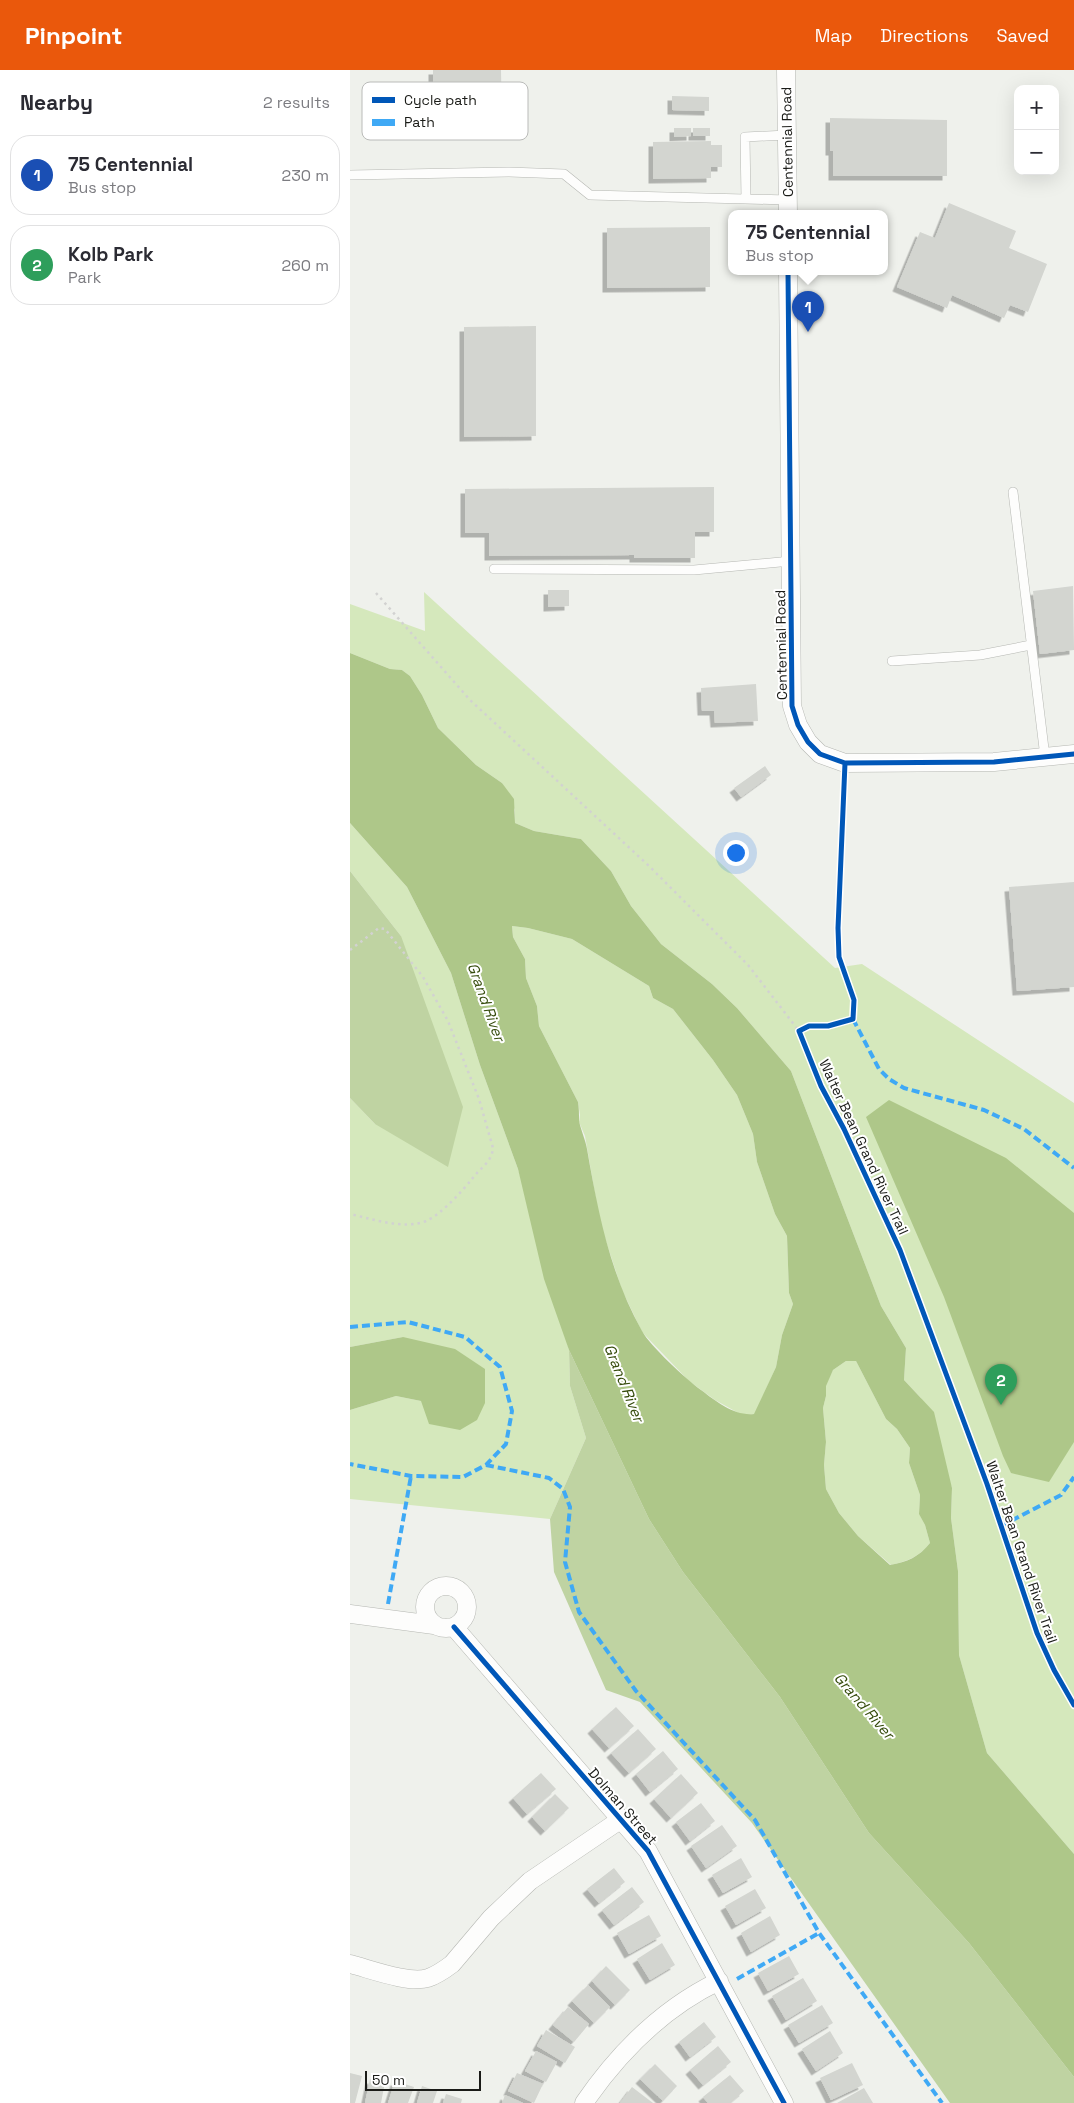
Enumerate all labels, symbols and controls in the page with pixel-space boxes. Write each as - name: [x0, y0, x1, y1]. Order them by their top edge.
- text: Pinpoint: [25, 20, 122, 51]
- text: Map: [815, 24, 852, 47]
- text: Directions: [880, 24, 969, 47]
- text: Saved: [997, 24, 1049, 47]
- legend: [362, 82, 528, 140]
- map controls: [1014, 85, 1059, 175]
- button: +: [1014, 85, 1059, 130]
- street label: Centennial Road: [777, 87, 797, 197]
- text: Nearby: [20, 89, 93, 116]
- text: Cycle path: [404, 91, 477, 109]
- text: 2 results: [263, 92, 330, 113]
- text: Path: [404, 113, 435, 131]
- button: −: [1014, 130, 1059, 175]
- text: 75 Centennial: [68, 152, 193, 177]
- text: 1: [33, 165, 41, 186]
- text: 230 m: [282, 165, 329, 186]
- text: Bus stop: [68, 177, 136, 198]
- popup: [728, 210, 888, 275]
- text: 75 Centennial: [745, 220, 871, 245]
- text: Kolb Park: [68, 242, 154, 267]
- text: Bus stop: [745, 245, 814, 266]
- text: 2: [32, 255, 42, 276]
- text: 260 m: [281, 255, 329, 276]
- text: Park: [68, 267, 101, 288]
- pin: 1: [792, 291, 824, 332]
- street label: Centennial Road: [771, 590, 791, 700]
- your location: [723, 840, 749, 866]
- water label: Grand River: [464, 960, 510, 1045]
- street label: Walter Bean Grand River Trail: [815, 1056, 913, 1238]
- water label: Grand River: [600, 1341, 649, 1426]
- pin: 2: [985, 1364, 1017, 1405]
- street label: Walter Bean Grand River Trail: [982, 1458, 1062, 1646]
- water label: Grand River: [830, 1668, 899, 1744]
- street label: Dolman Street: [585, 1764, 661, 1848]
- scale bar: [365, 2068, 481, 2091]
- text: 50 m: [372, 2071, 405, 2089]

